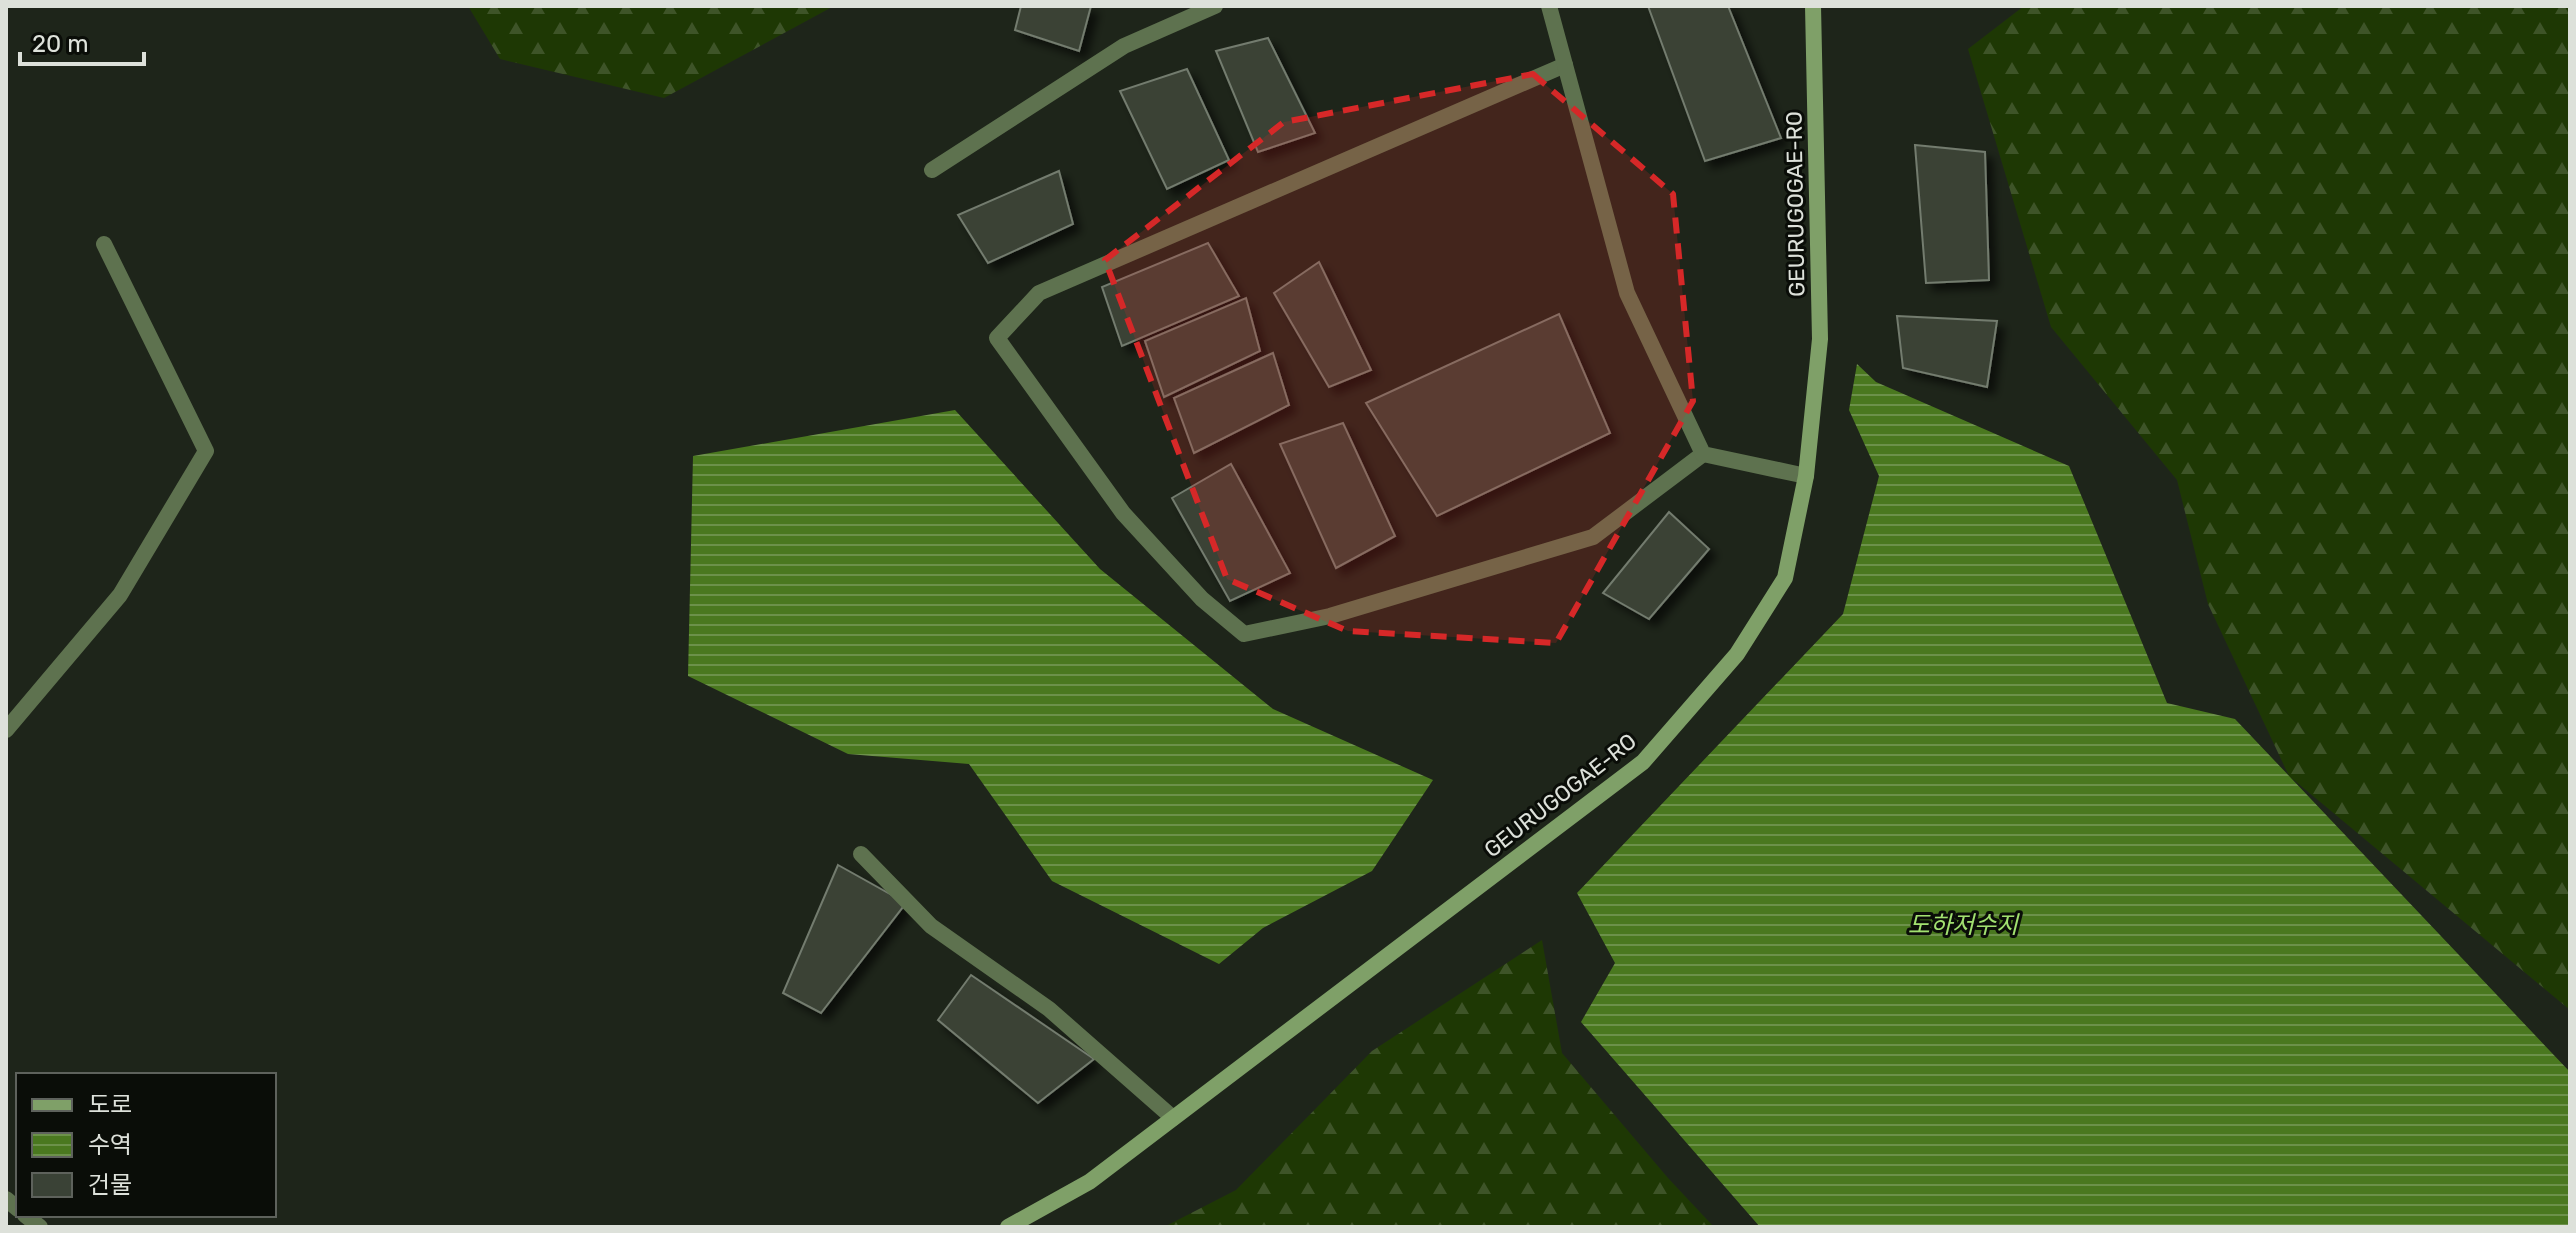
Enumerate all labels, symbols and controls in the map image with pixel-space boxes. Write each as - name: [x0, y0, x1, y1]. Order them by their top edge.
- scale bar: [20, 16, 144, 66]
- text: 20 m: [32, 30, 89, 58]
- street label: GEURUGOGAE-RO: [1780, 111, 1811, 297]
- street label: GEURUGOGAE-RO: [1479, 728, 1642, 863]
- water label: 도하저수지: [1908, 911, 2020, 939]
- legend: [16, 1073, 276, 1217]
- text: 도로: [88, 1091, 132, 1119]
- text: 수역: [88, 1131, 132, 1159]
- text: 건물: [88, 1171, 132, 1199]

